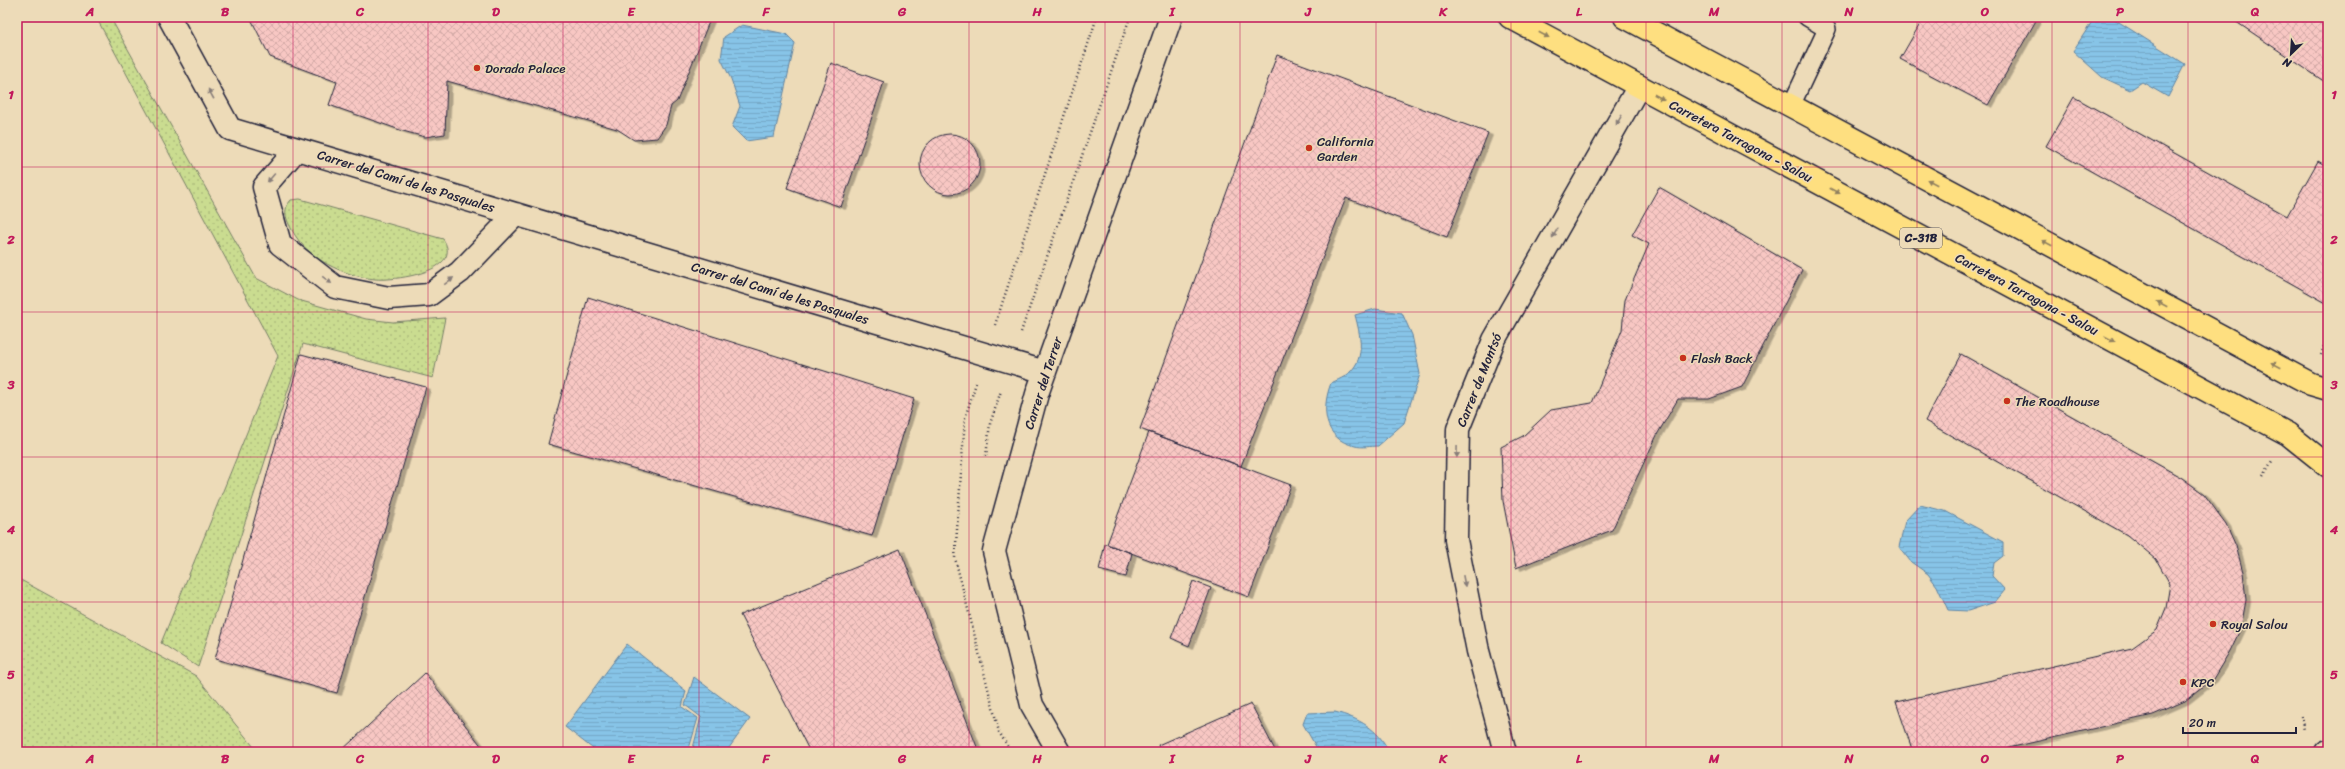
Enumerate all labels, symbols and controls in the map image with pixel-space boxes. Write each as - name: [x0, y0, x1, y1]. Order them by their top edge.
- text: A: [85, 0, 94, 23]
- text: B: [221, 0, 230, 23]
- text: C: [355, 0, 365, 23]
- text: D: [492, 0, 500, 23]
- text: E: [627, 0, 636, 23]
- text: F: [761, 0, 770, 23]
- text: G: [897, 0, 907, 23]
- text: H: [1031, 0, 1042, 23]
- text: I: [1168, 0, 1176, 23]
- text: J: [1304, 0, 1312, 23]
- text: K: [1438, 0, 1448, 23]
- text: L: [1576, 0, 1583, 23]
- text: M: [1708, 0, 1720, 23]
- text: N: [1843, 0, 1854, 23]
- text: O: [1980, 0, 1990, 23]
- text: P: [2116, 0, 2124, 23]
- text: Q: [2250, 0, 2260, 23]
- one-way arrow: [1538, 32, 1550, 39]
- north arrow: [2271, 34, 2311, 74]
- text: N: [2279, 52, 2295, 73]
- place label: Dorada Palace: [485, 57, 565, 80]
- marker: Dorada Palace: [472, 63, 482, 73]
- text: 1: [8, 83, 14, 106]
- text: 1: [2331, 83, 2337, 106]
- one-way arrow: [208, 88, 214, 100]
- street label: Carretera Tarragona - Salou: [1665, 93, 1817, 189]
- one-way arrow: [1653, 94, 1665, 100]
- one-way arrow: [1616, 114, 1623, 126]
- place label: California Garden: [1317, 130, 1374, 168]
- street label: Carrer del Camí de les Pasquales: [314, 143, 499, 219]
- marker: California Garden: [1304, 143, 1314, 153]
- one-way arrow: [267, 173, 276, 184]
- one-way arrow: [1927, 178, 1938, 185]
- one-way arrow: [1829, 188, 1841, 195]
- one-way arrow: [1551, 227, 1558, 239]
- text: 2: [6, 228, 15, 251]
- road number: C-31B: [1900, 228, 1942, 248]
- text: 2: [2329, 228, 2338, 251]
- one-way arrow: [2041, 240, 2053, 246]
- street label: Carretera Tarragona - Salou: [1951, 246, 2103, 342]
- street label: Carrer del Camí de les Pasquales: [688, 255, 873, 331]
- one-way arrow: [321, 276, 332, 285]
- one-way arrow: [443, 277, 454, 285]
- one-way arrow: [2156, 301, 2168, 307]
- street label: Carrer de Montsó: [1450, 329, 1508, 430]
- street label: Carrer del Terrer: [1017, 333, 1069, 432]
- one-way arrow: [2104, 336, 2116, 342]
- place label: Flash Back: [1691, 347, 1753, 370]
- marker: Flash Back: [1678, 353, 1688, 363]
- one-way arrow: [2271, 362, 2282, 369]
- text: 3: [6, 373, 15, 396]
- text: 3: [2329, 373, 2338, 396]
- place label: The Roadhouse: [2015, 390, 2100, 413]
- marker: The Roadhouse: [2002, 396, 2012, 406]
- one-way arrow: [1454, 446, 1461, 458]
- text: 4: [6, 518, 16, 541]
- text: 4: [2329, 518, 2339, 541]
- one-way arrow: [1461, 575, 1467, 587]
- place label: Royal Salou: [2221, 613, 2288, 636]
- marker: Royal Salou: [2208, 619, 2218, 629]
- text: 5: [7, 663, 15, 686]
- text: 5: [2330, 663, 2338, 686]
- place label: KPC: [2191, 671, 2215, 694]
- marker: KPC: [2178, 677, 2188, 687]
- scale bar: [2183, 709, 2296, 735]
- text: 20 m: [2189, 712, 2216, 734]
- text: A: [85, 747, 94, 769]
- text: B: [221, 747, 230, 769]
- text: C: [355, 747, 365, 769]
- text: D: [492, 747, 500, 769]
- text: E: [627, 747, 636, 769]
- text: F: [761, 747, 770, 769]
- text: G: [897, 747, 907, 769]
- text: H: [1031, 747, 1042, 769]
- text: I: [1168, 747, 1176, 769]
- text: J: [1304, 747, 1312, 769]
- text: K: [1438, 747, 1448, 769]
- text: L: [1576, 747, 1583, 769]
- text: M: [1708, 747, 1720, 769]
- text: N: [1843, 747, 1854, 769]
- text: O: [1980, 747, 1990, 769]
- text: P: [2116, 747, 2124, 769]
- text: Q: [2250, 747, 2260, 769]

